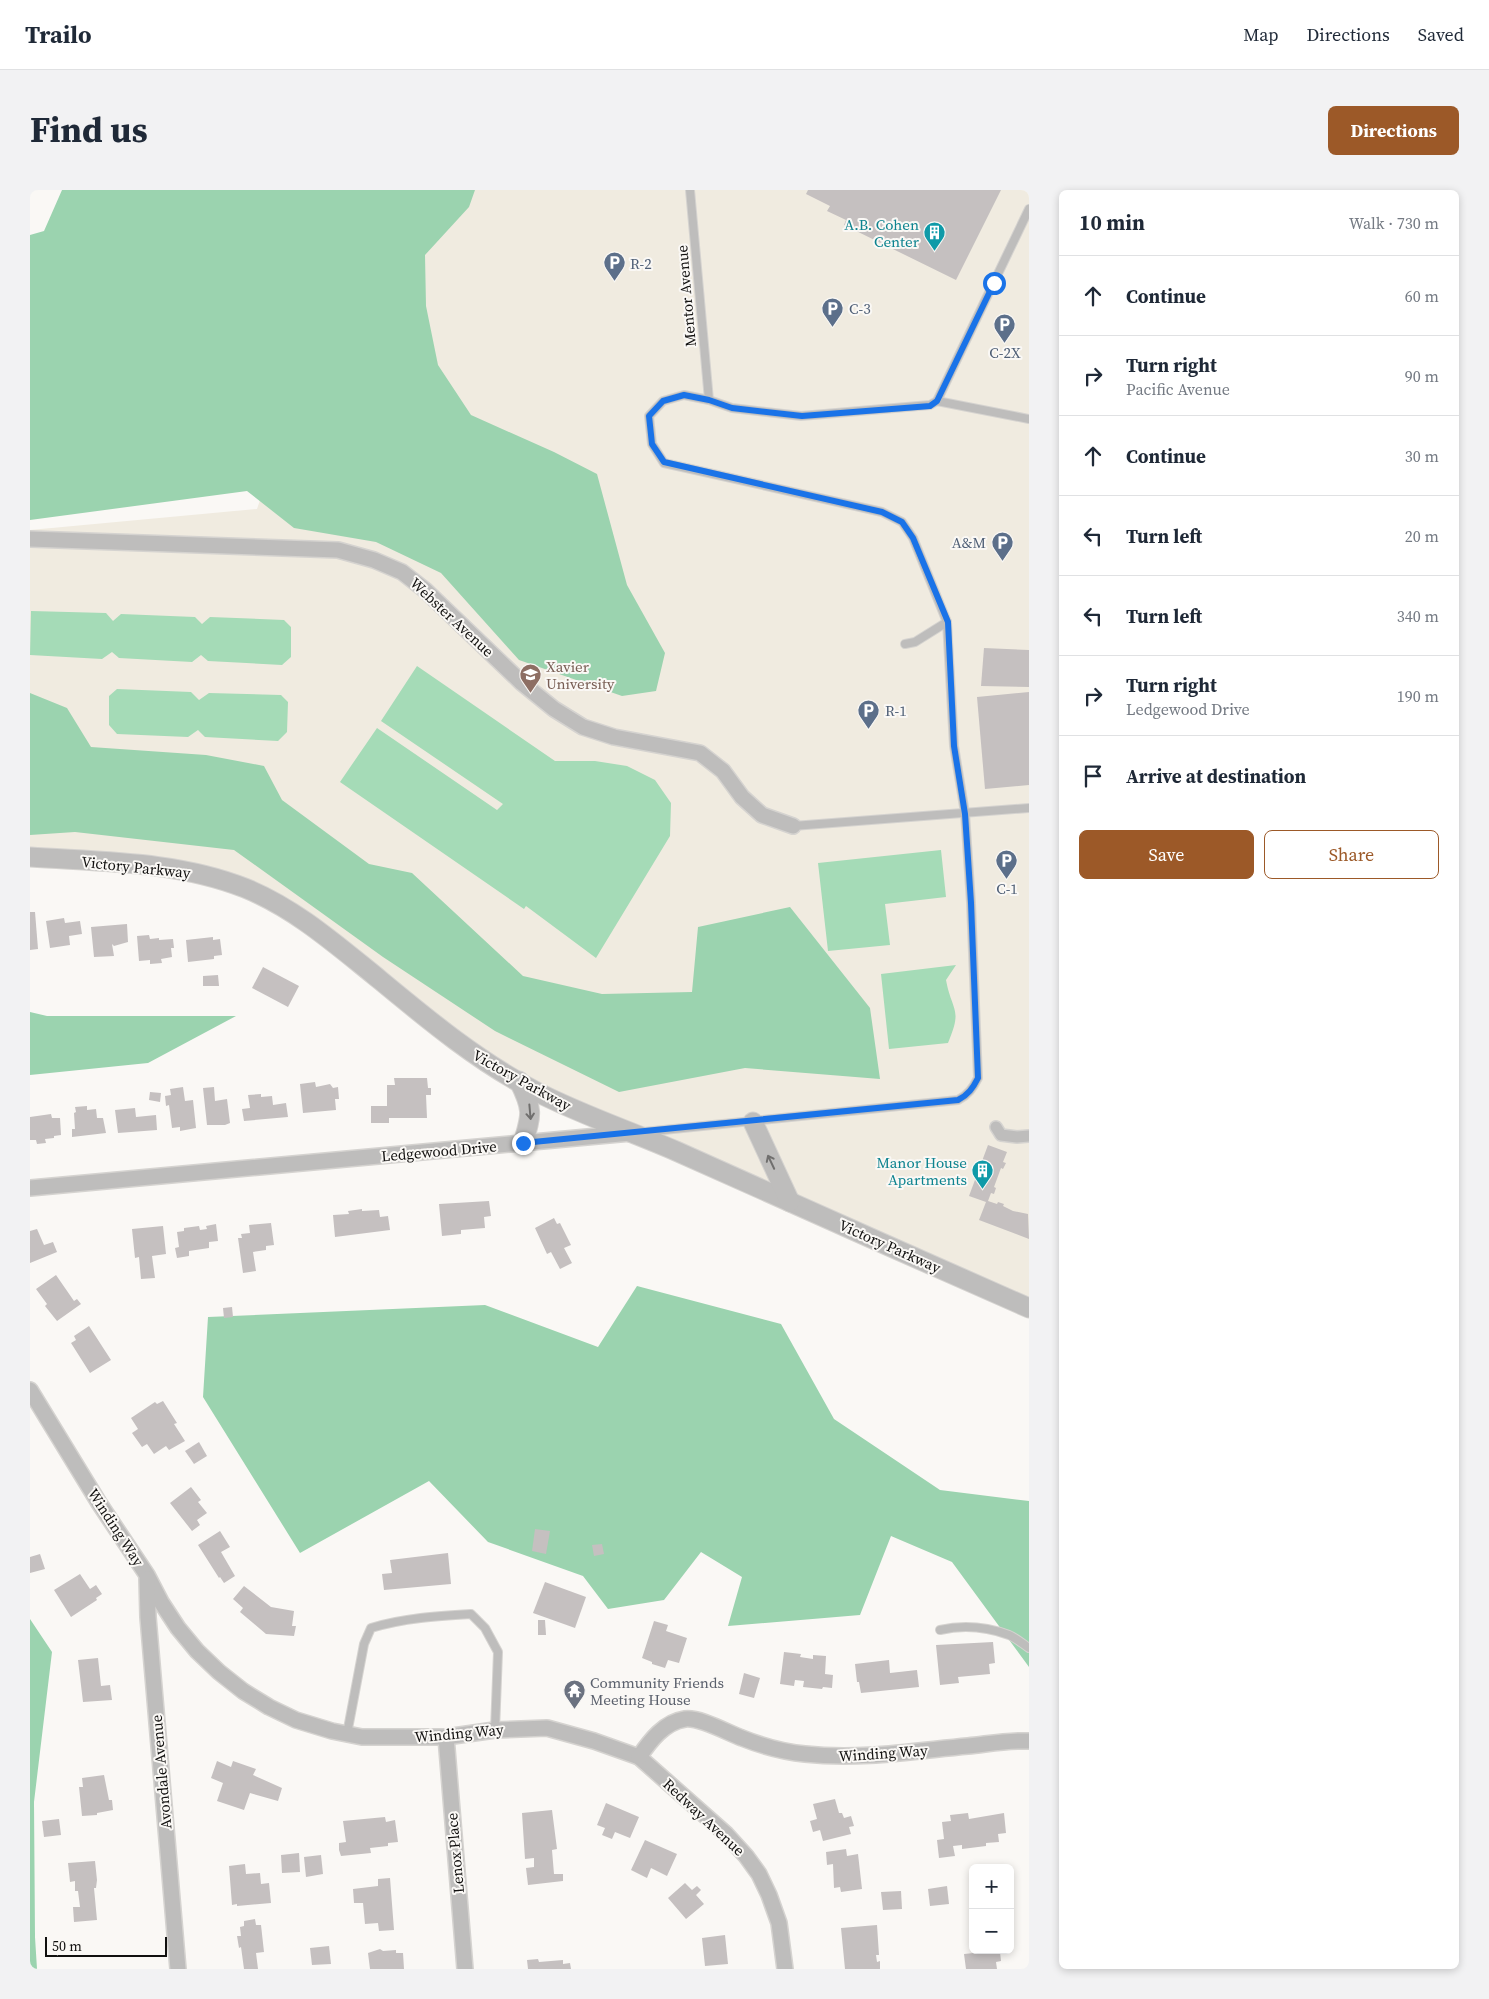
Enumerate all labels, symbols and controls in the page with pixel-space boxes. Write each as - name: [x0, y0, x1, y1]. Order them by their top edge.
- text: Trailo: [25, 18, 92, 51]
- text: Map: [1243, 22, 1279, 47]
- text: Directions: [1307, 22, 1390, 47]
- text: Saved: [1418, 22, 1464, 47]
- text: Find us: [30, 106, 148, 154]
- button: Directions: [1328, 106, 1459, 155]
- text: 10 min: [1079, 208, 1145, 237]
- text: Walk · 730 m: [1349, 212, 1439, 234]
- place label: A.B. Cohen Center: [844, 214, 920, 252]
- building icon: A.B. Cohen Center: [923, 221, 947, 252]
- street label: Mentor Avenue: [671, 244, 701, 348]
- parking icon: R-2: [602, 251, 626, 282]
- place label: R-2: [630, 253, 652, 274]
- route start: [983, 272, 1006, 295]
- icon: ahead: [1079, 282, 1107, 310]
- text: Continue: [1126, 283, 1206, 309]
- text: 60 m: [1405, 285, 1439, 307]
- parking icon: C-3: [821, 296, 845, 327]
- place label: C-3: [849, 298, 871, 319]
- parking icon: C-2X: [993, 312, 1017, 343]
- place label: C-2X: [989, 342, 1021, 363]
- text: Turn right: [1126, 352, 1217, 378]
- icon: right: [1079, 362, 1107, 390]
- text: 90 m: [1405, 365, 1439, 387]
- text: Pacific Avenue: [1126, 378, 1230, 400]
- icon: ahead: [1079, 442, 1107, 470]
- text: Continue: [1126, 443, 1206, 469]
- text: 30 m: [1405, 445, 1439, 467]
- icon: left: [1079, 522, 1107, 550]
- text: Turn left: [1126, 523, 1202, 549]
- text: 20 m: [1405, 525, 1439, 547]
- parking icon: A&M: [990, 530, 1014, 561]
- place label: A&M: [952, 532, 986, 553]
- street label: Webster Avenue: [405, 573, 499, 662]
- icon: left: [1079, 602, 1107, 630]
- text: Turn left: [1126, 603, 1202, 629]
- text: 340 m: [1397, 605, 1439, 627]
- place label: Xavier University: [546, 656, 615, 694]
- school or university icon: Xavier University: [518, 663, 542, 694]
- text: Turn right: [1126, 672, 1217, 698]
- icon: right: [1079, 682, 1107, 710]
- text: 190 m: [1397, 685, 1439, 707]
- parking icon: R-1: [857, 698, 881, 729]
- text: Ledgewood Drive: [1126, 698, 1250, 720]
- place label: R-1: [885, 700, 907, 721]
- icon: arrive: [1079, 762, 1107, 790]
- text: Arrive at destination: [1126, 763, 1306, 789]
- button: Save: [1079, 830, 1254, 879]
- button: Share: [1264, 830, 1439, 879]
- parking icon: C-1: [995, 848, 1019, 879]
- street label: Victory Parkway: [80, 851, 192, 883]
- place label: C-1: [996, 878, 1018, 899]
- street label: Victory Parkway: [469, 1044, 575, 1116]
- one-way arrow: [525, 1103, 534, 1119]
- route end: [512, 1132, 535, 1155]
- street label: Ledgewood Drive: [380, 1135, 498, 1167]
- place label: Manor House Apartments: [877, 1152, 967, 1190]
- one-way arrow: [766, 1155, 776, 1170]
- building icon: Manor House Apartments: [971, 1159, 995, 1190]
- street label: Victory Parkway: [836, 1214, 945, 1278]
- street label: Winding Way: [83, 1484, 149, 1570]
- place label: Community Friends Meeting House: [590, 1672, 724, 1710]
- temple icon: Community Friends Meeting House: [562, 1679, 586, 1710]
- street label: Avondale Avenue: [146, 1714, 176, 1830]
- street label: Winding Way: [414, 1719, 505, 1747]
- street label: Winding Way: [838, 1739, 928, 1767]
- street label: Redway Avenue: [659, 1774, 750, 1861]
- street label: Lenox Place: [441, 1812, 469, 1894]
- map controls: [969, 1864, 1014, 1954]
- button: +: [969, 1864, 1014, 1909]
- button: −: [969, 1909, 1014, 1954]
- scale bar: [45, 1934, 168, 1957]
- text: 50 m: [52, 1936, 82, 1956]

